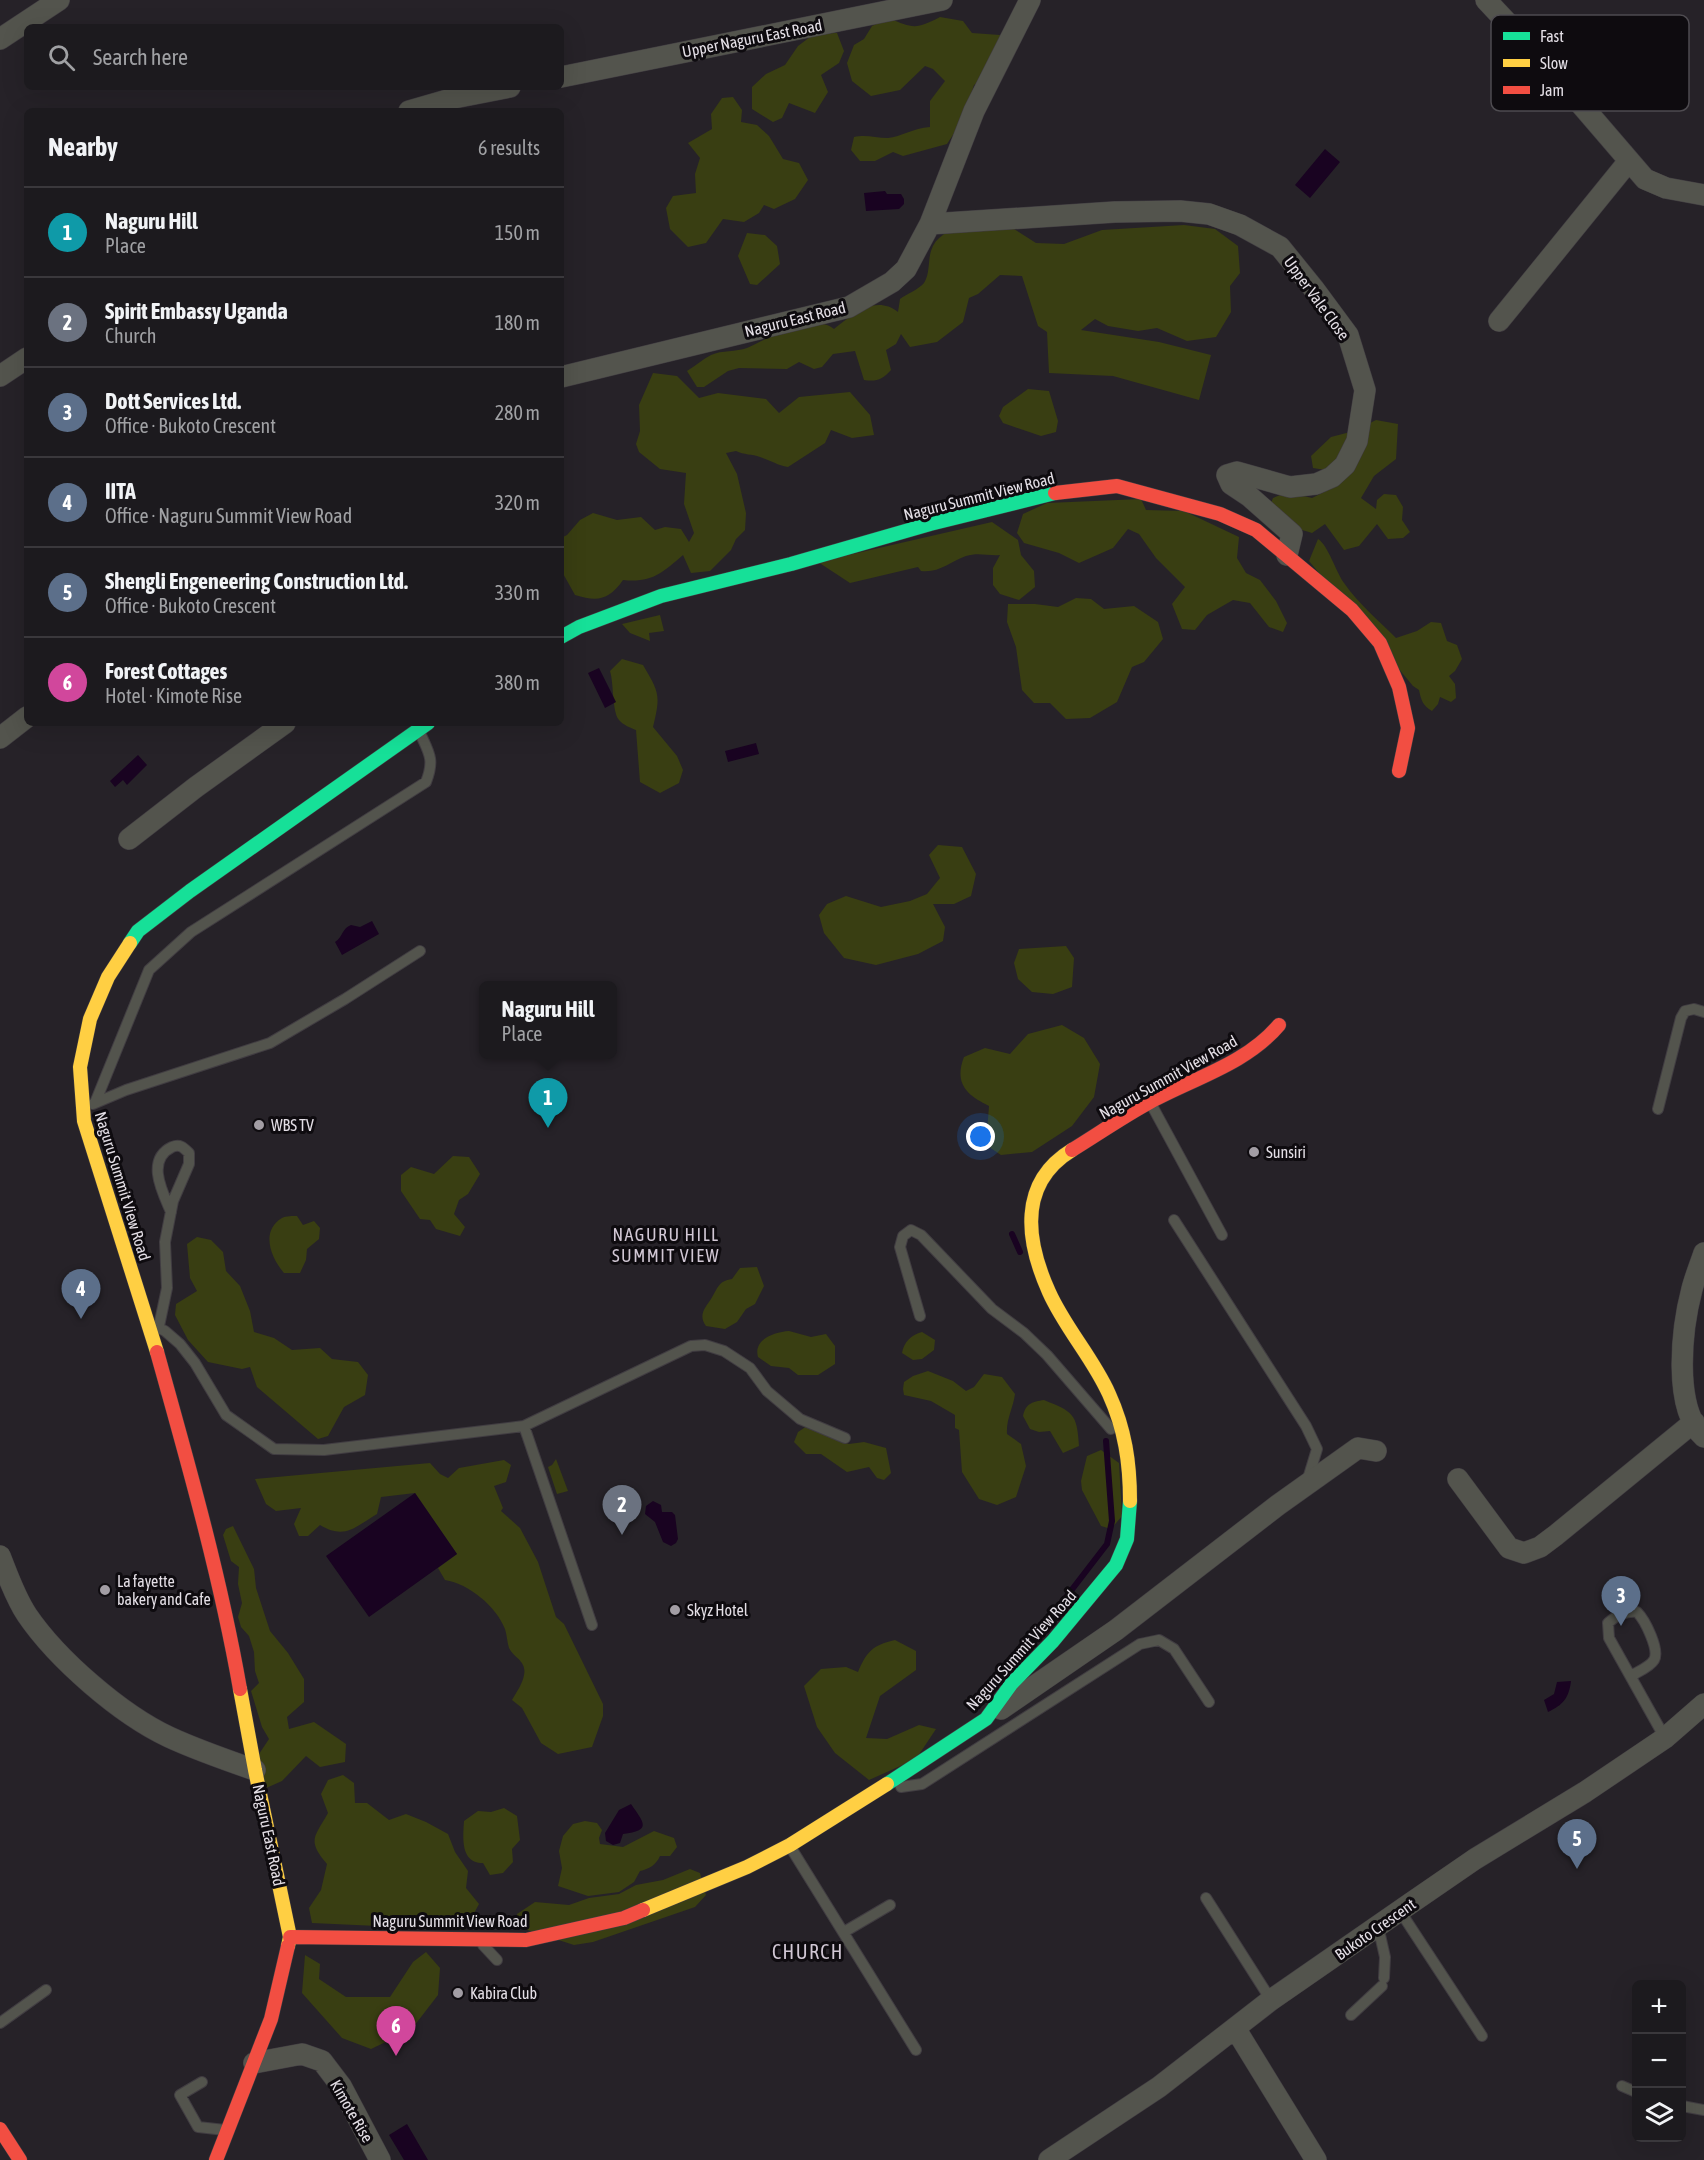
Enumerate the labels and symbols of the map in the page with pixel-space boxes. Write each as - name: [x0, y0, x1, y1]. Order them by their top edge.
- legend: [1491, 15, 1689, 111]
- street label: Upper Naguru East Road: [681, 16, 824, 61]
- text: Fast: [1540, 27, 1564, 45]
- text: Slow: [1540, 54, 1568, 72]
- text: Jam: [1540, 81, 1564, 99]
- street label: Upper Vale Close: [1280, 253, 1353, 344]
- street label: Naguru East Road: [743, 298, 848, 341]
- street label: Naguru Summit View Road: [902, 469, 1057, 524]
- street label: Naguru Summit View Road: [1096, 1032, 1241, 1123]
- pin: 1: [528, 1078, 568, 1128]
- street label: Naguru Summit View Road: [91, 1109, 154, 1263]
- place label: WBS TV: [271, 1116, 314, 1134]
- marker: WBS TV: [252, 1118, 266, 1132]
- your location: [966, 1122, 995, 1151]
- place label: Sunsiri: [1266, 1143, 1306, 1161]
- marker: Sunsiri: [1247, 1145, 1261, 1159]
- district label: NAGURU HILL SUMMIT VIEW: [612, 1224, 720, 1266]
- pin: 4: [62, 1270, 100, 1319]
- pin: 2: [602, 1486, 642, 1535]
- place label: La fayette bakery and Cafe: [117, 1572, 211, 1609]
- pin: 3: [1602, 1576, 1640, 1626]
- marker: La fayette bakery and Cafe: [98, 1583, 112, 1597]
- street label: Naguru Summit View Road: [962, 1586, 1080, 1714]
- place label: Skyz Hotel: [687, 1601, 749, 1620]
- marker: Skyz Hotel: [668, 1603, 682, 1617]
- street label: Naguru East Road: [248, 1783, 289, 1888]
- pin: 5: [1558, 1820, 1596, 1869]
- street label: Bukoto Crescent: [1331, 1894, 1419, 1963]
- street label: Naguru Summit View Road: [372, 1912, 528, 1931]
- district label: CHURCH: [772, 1940, 844, 1963]
- place label: Kabira Club: [470, 1984, 537, 2002]
- marker: Kabira Club: [451, 1986, 465, 2000]
- pin: 6: [376, 2006, 416, 2056]
- street label: Kimote Rise: [327, 2077, 377, 2145]

